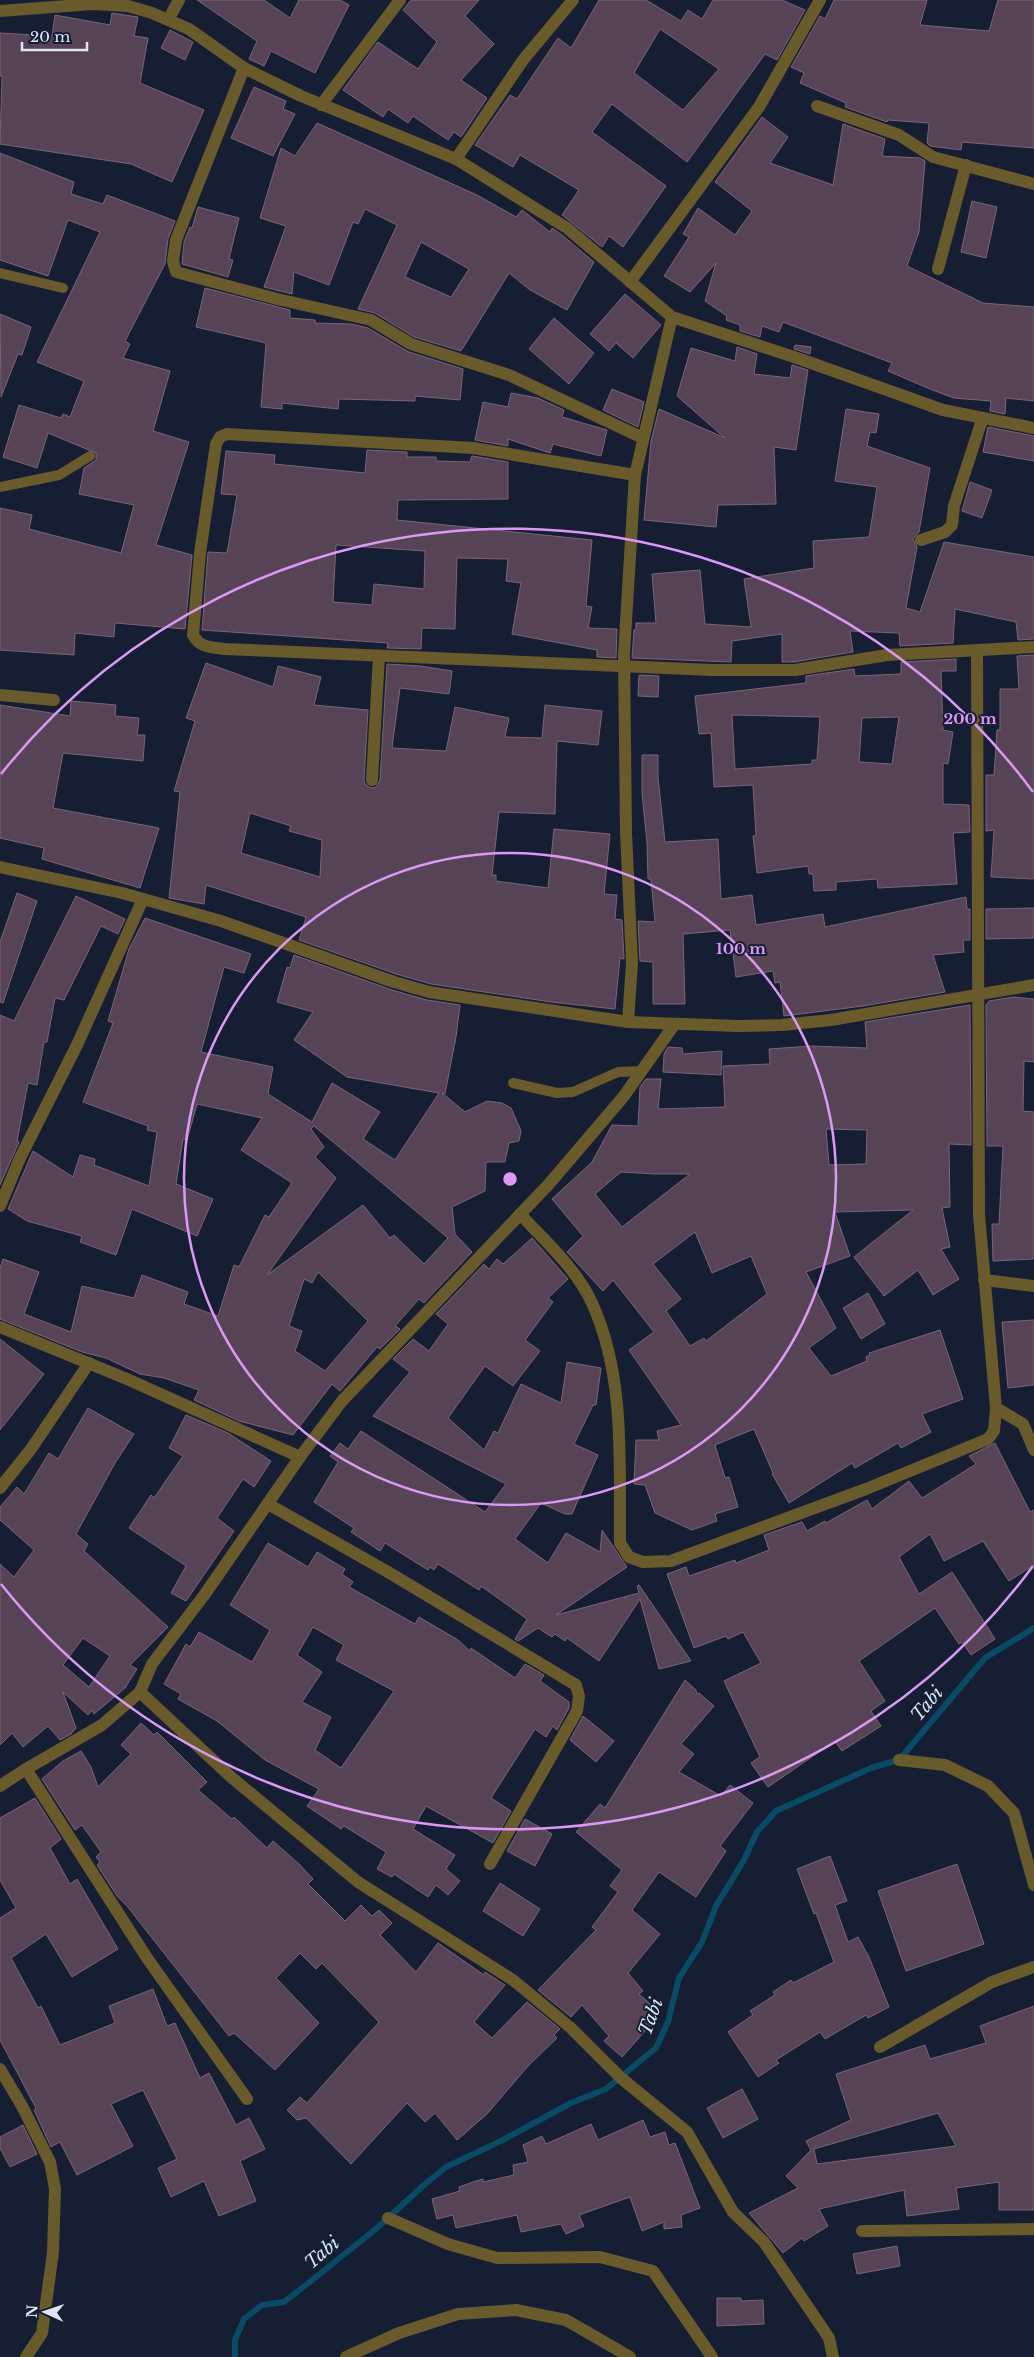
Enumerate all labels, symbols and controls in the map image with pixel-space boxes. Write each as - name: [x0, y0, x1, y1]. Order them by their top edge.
- scale bar: [22, 20, 88, 52]
- text: 20 m: [30, 27, 70, 46]
- text: 200 m: [944, 709, 997, 728]
- text: 100 m: [716, 939, 766, 958]
- centre of rings: [501, 1170, 519, 1188]
- water label: Tabi: [906, 1682, 948, 1726]
- water label: Tabi: [634, 1995, 668, 2039]
- water label: Tabi: [300, 2232, 344, 2274]
- north arrow: [20, 2287, 70, 2337]
- text: N: [23, 2304, 41, 2318]

